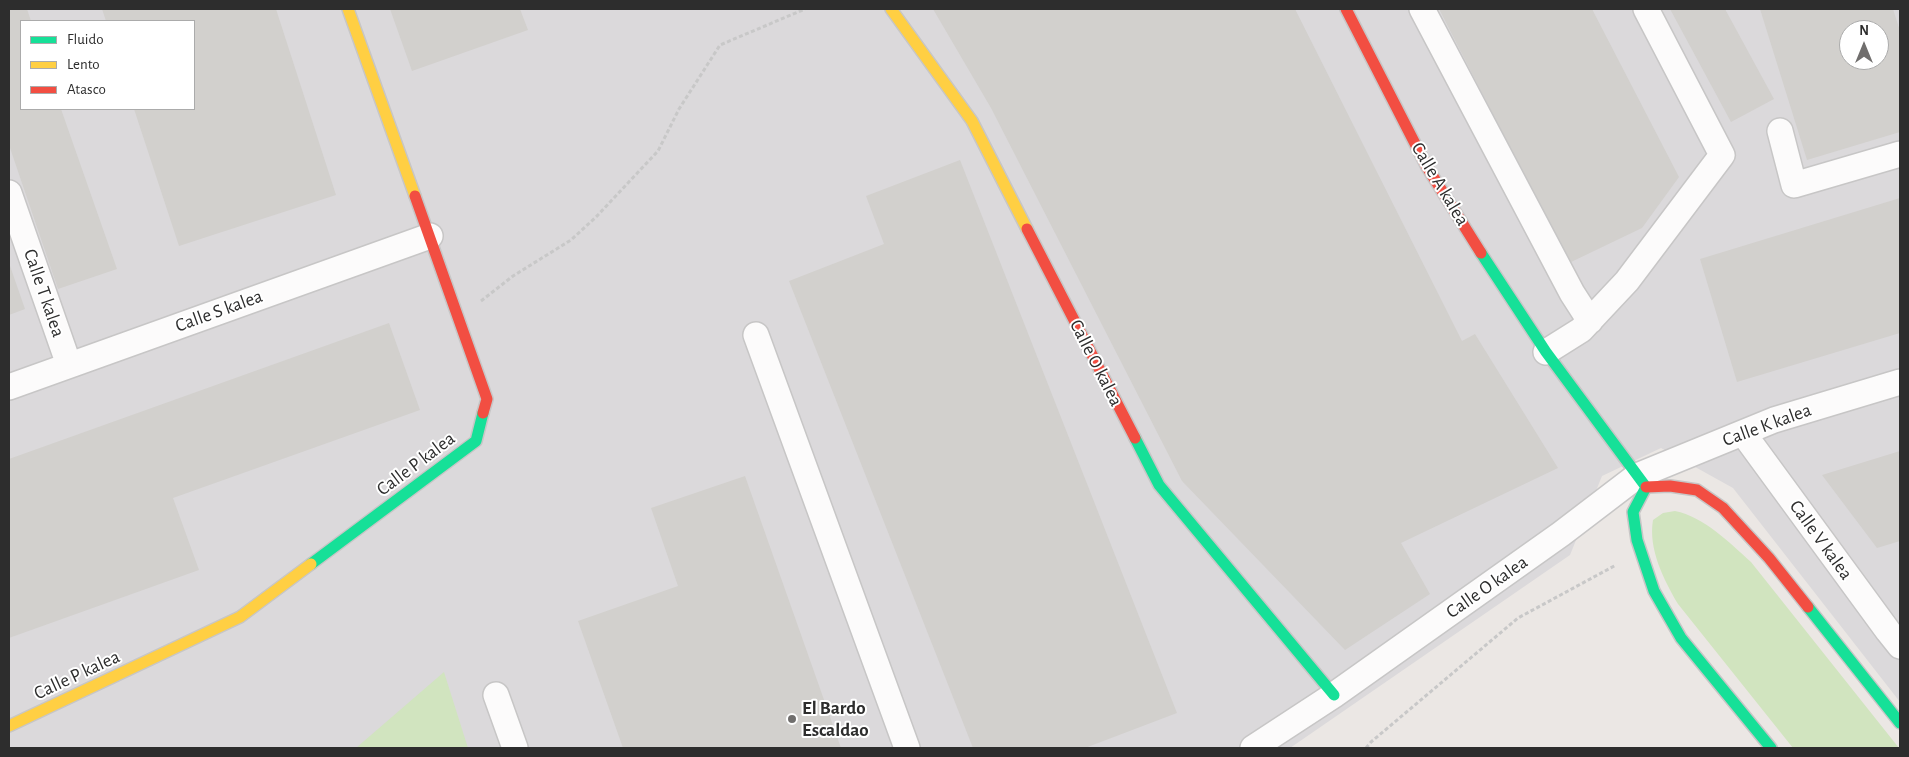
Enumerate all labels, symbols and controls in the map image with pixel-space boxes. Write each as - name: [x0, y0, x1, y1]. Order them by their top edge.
- legend: [20, 20, 195, 110]
- north arrow: [1839, 20, 1889, 70]
- text: N: [1859, 24, 1869, 38]
- text: Fluido: [67, 32, 104, 47]
- text: Lento: [67, 57, 100, 72]
- text: Atasco: [67, 82, 106, 97]
- street label: Calle A kalea: [1406, 138, 1474, 230]
- street label: Calle T kalea: [18, 246, 70, 340]
- street label: Calle S kalea: [172, 285, 266, 337]
- street label: Calle O kalea: [1064, 316, 1128, 410]
- street label: Calle K kalea: [1720, 398, 1814, 452]
- street label: Calle P kalea: [372, 427, 460, 501]
- street label: Calle V kalea: [1784, 496, 1858, 584]
- street label: Calle O kalea: [1442, 551, 1532, 623]
- street label: Calle P kalea: [30, 645, 124, 705]
- place label: El Bardo Escaldao: [802, 697, 869, 741]
- marker: El Bardo Escaldao: [786, 713, 798, 725]

